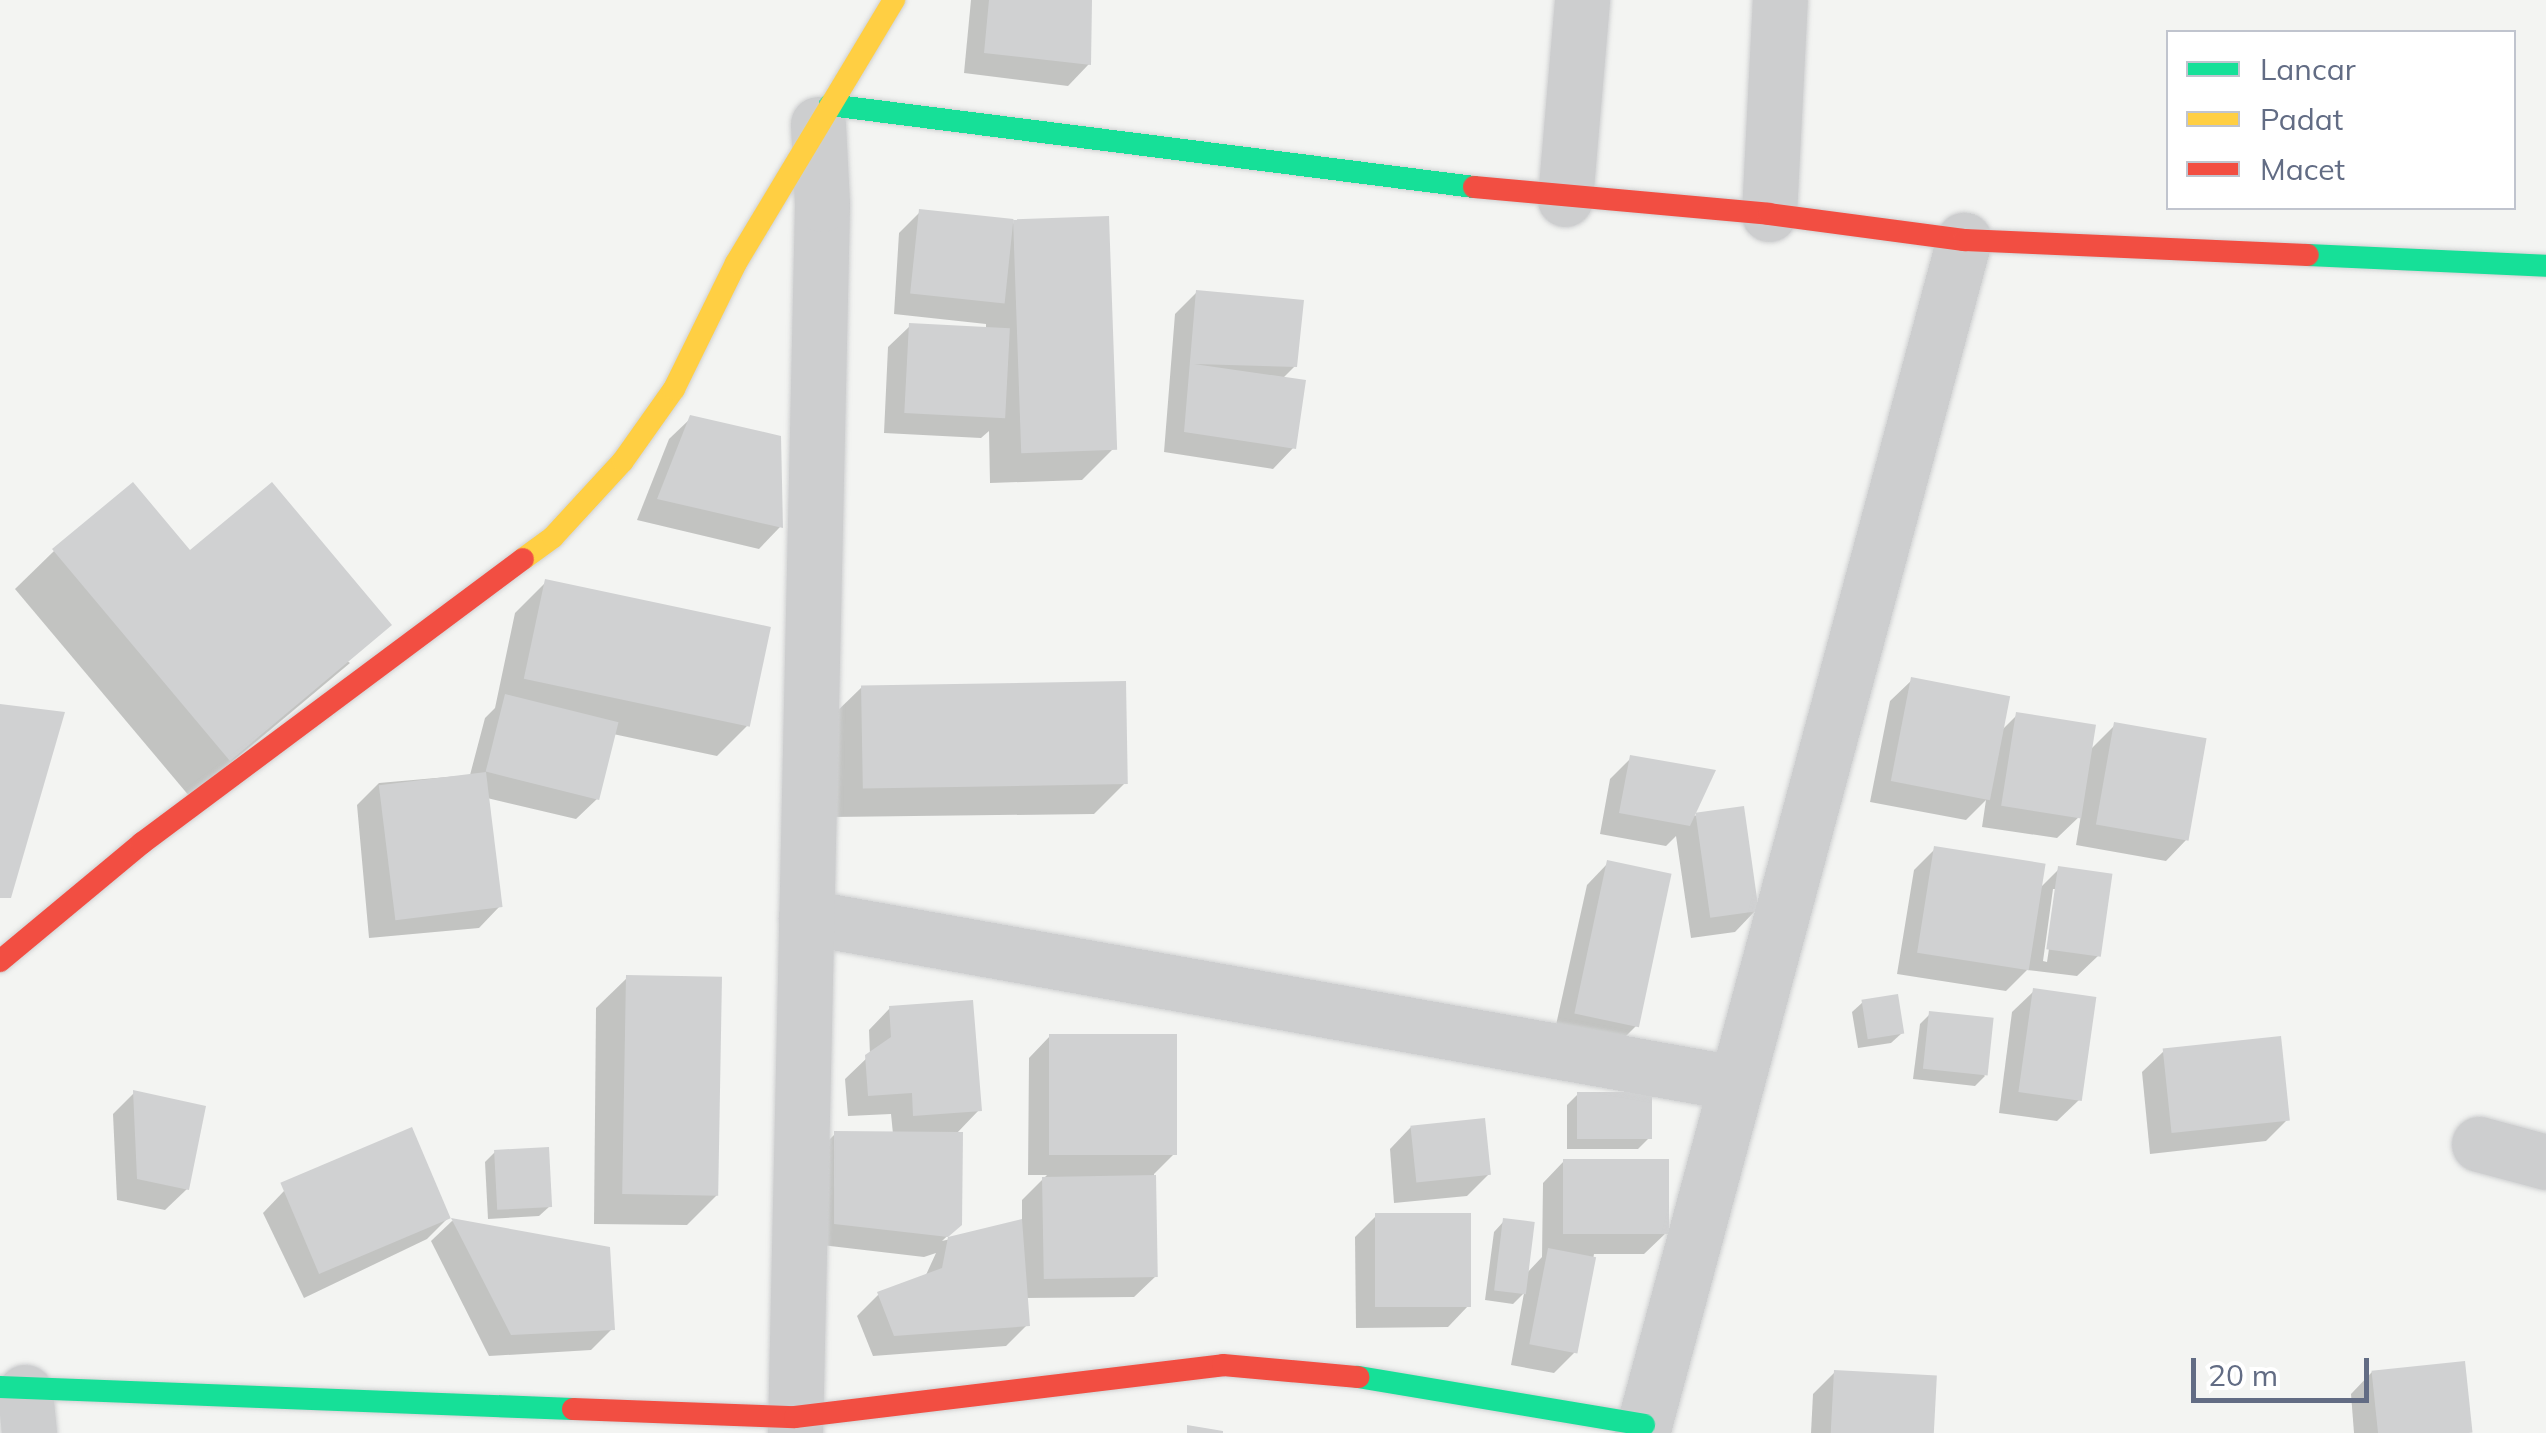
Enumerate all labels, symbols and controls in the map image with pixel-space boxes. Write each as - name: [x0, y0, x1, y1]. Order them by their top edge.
- legend: [2166, 30, 2516, 210]
- text: Lancar: [2260, 50, 2356, 88]
- text: Padat: [2260, 100, 2343, 138]
- text: Macet: [2260, 150, 2345, 188]
- scale bar: [2196, 1338, 2374, 1400]
- text: 20 m: [2208, 1356, 2278, 1394]

